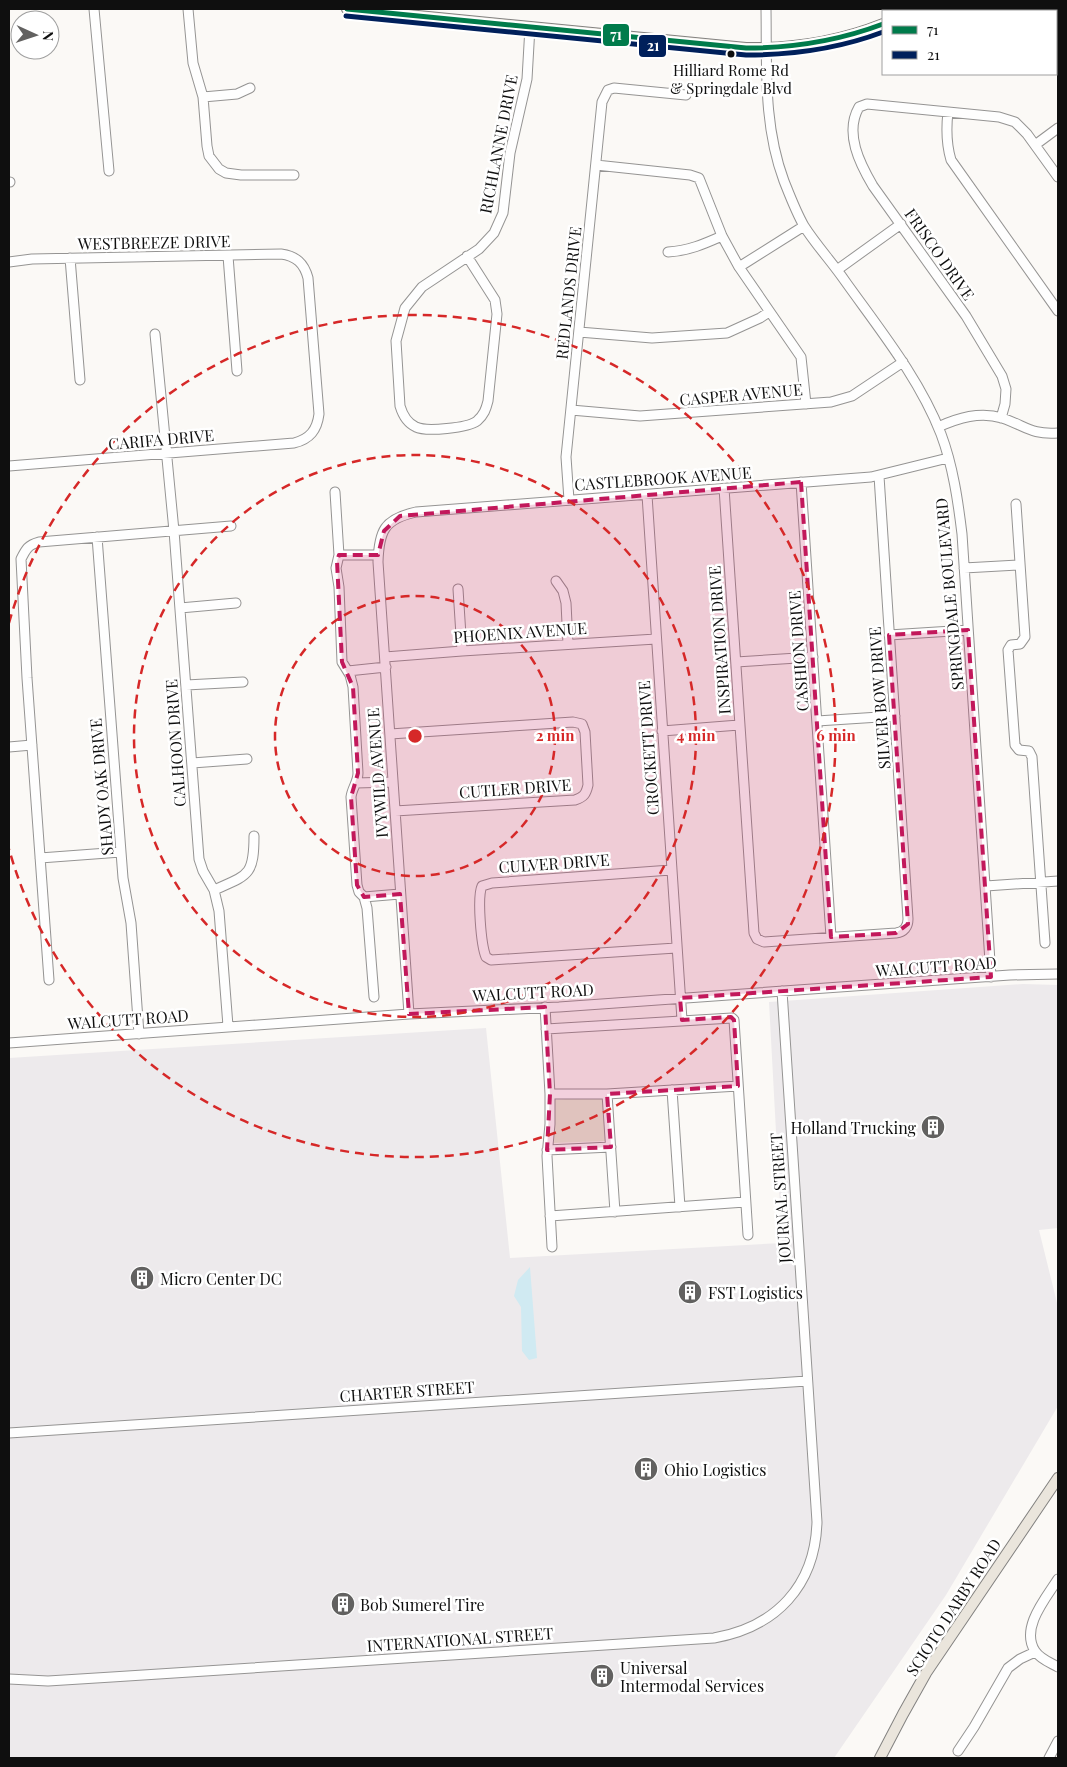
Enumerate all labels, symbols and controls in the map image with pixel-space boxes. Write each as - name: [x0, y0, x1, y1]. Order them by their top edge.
- north arrow: [10, 10, 60, 60]
- legend: [882, 10, 1057, 75]
- text: 71: [927, 19, 939, 39]
- line badge: 71: [602, 23, 630, 47]
- text: 71: [610, 25, 622, 44]
- text: N: [39, 30, 58, 41]
- line badge: 21: [638, 34, 667, 58]
- text: 21: [647, 36, 659, 55]
- text: 21: [927, 44, 940, 64]
- marker: Hilliard Rome Rd & Springdale Blvd: [726, 49, 736, 59]
- place label: Hilliard Rome Rd & Springdale Blvd: [670, 60, 792, 98]
- street label: RICHLANNE DRIVE: [474, 73, 522, 215]
- street label: FRISCO DRIVE: [901, 204, 979, 304]
- street label: REDLANDS DRIVE: [551, 226, 585, 360]
- street label: WESTBREEZE DRIVE: [76, 230, 231, 254]
- street label: CASPER AVENUE: [679, 378, 803, 410]
- street label: CARIFA DRIVE: [107, 424, 215, 454]
- street label: CASTLEBROOK AVENUE: [574, 461, 752, 495]
- street label: SPRINGDALE BOULEVARD: [930, 497, 968, 691]
- street label: INSPIRATION DRIVE: [703, 565, 735, 715]
- street label: CASHION DRIVE: [783, 590, 813, 712]
- street label: PHOENIX AVENUE: [452, 617, 588, 647]
- street label: SILVER BOW DRIVE: [864, 626, 894, 770]
- street label: CALHOON DRIVE: [160, 678, 190, 808]
- street label: CROCKETT DRIVE: [633, 680, 663, 816]
- street label: IVYWILD AVENUE: [362, 707, 392, 839]
- street label: SHADY OAK DRIVE: [85, 718, 117, 856]
- text: 2 min: [536, 725, 575, 745]
- text: 4 min: [677, 725, 716, 745]
- text: 6 min: [816, 725, 856, 745]
- centre of rings: [406, 727, 424, 745]
- street label: CUTLER DRIVE: [458, 774, 572, 802]
- street label: CULVER DRIVE: [498, 849, 610, 877]
- street label: WALCUTT ROAD: [874, 951, 997, 981]
- street label: WALCUTT ROAD: [471, 978, 594, 1006]
- street label: WALCUTT ROAD: [66, 1004, 189, 1034]
- building icon: Holland Trucking: [920, 1114, 946, 1140]
- place label: Holland Trucking: [791, 1117, 917, 1138]
- street label: JOURNAL STREET: [765, 1132, 795, 1265]
- building icon: Micro Center DC: [129, 1265, 155, 1291]
- place label: Micro Center DC: [160, 1268, 282, 1289]
- building icon: FST Logistics: [677, 1279, 703, 1305]
- place label: FST Logistics: [708, 1282, 803, 1303]
- street label: CHARTER STREET: [339, 1376, 475, 1406]
- building icon: Ohio Logistics: [633, 1456, 659, 1482]
- place label: Ohio Logistics: [664, 1459, 766, 1480]
- street label: SCIOTO DARBY ROAD: [901, 1534, 1005, 1680]
- building icon: Bob Sumerel Tire: [330, 1591, 356, 1617]
- place label: Bob Sumerel Tire: [360, 1594, 485, 1615]
- street label: INTERNATIONAL STREET: [366, 1622, 554, 1656]
- place label: Universal Intermodal Services: [620, 1657, 764, 1696]
- building icon: Universal Intermodal Services: [589, 1663, 615, 1689]

